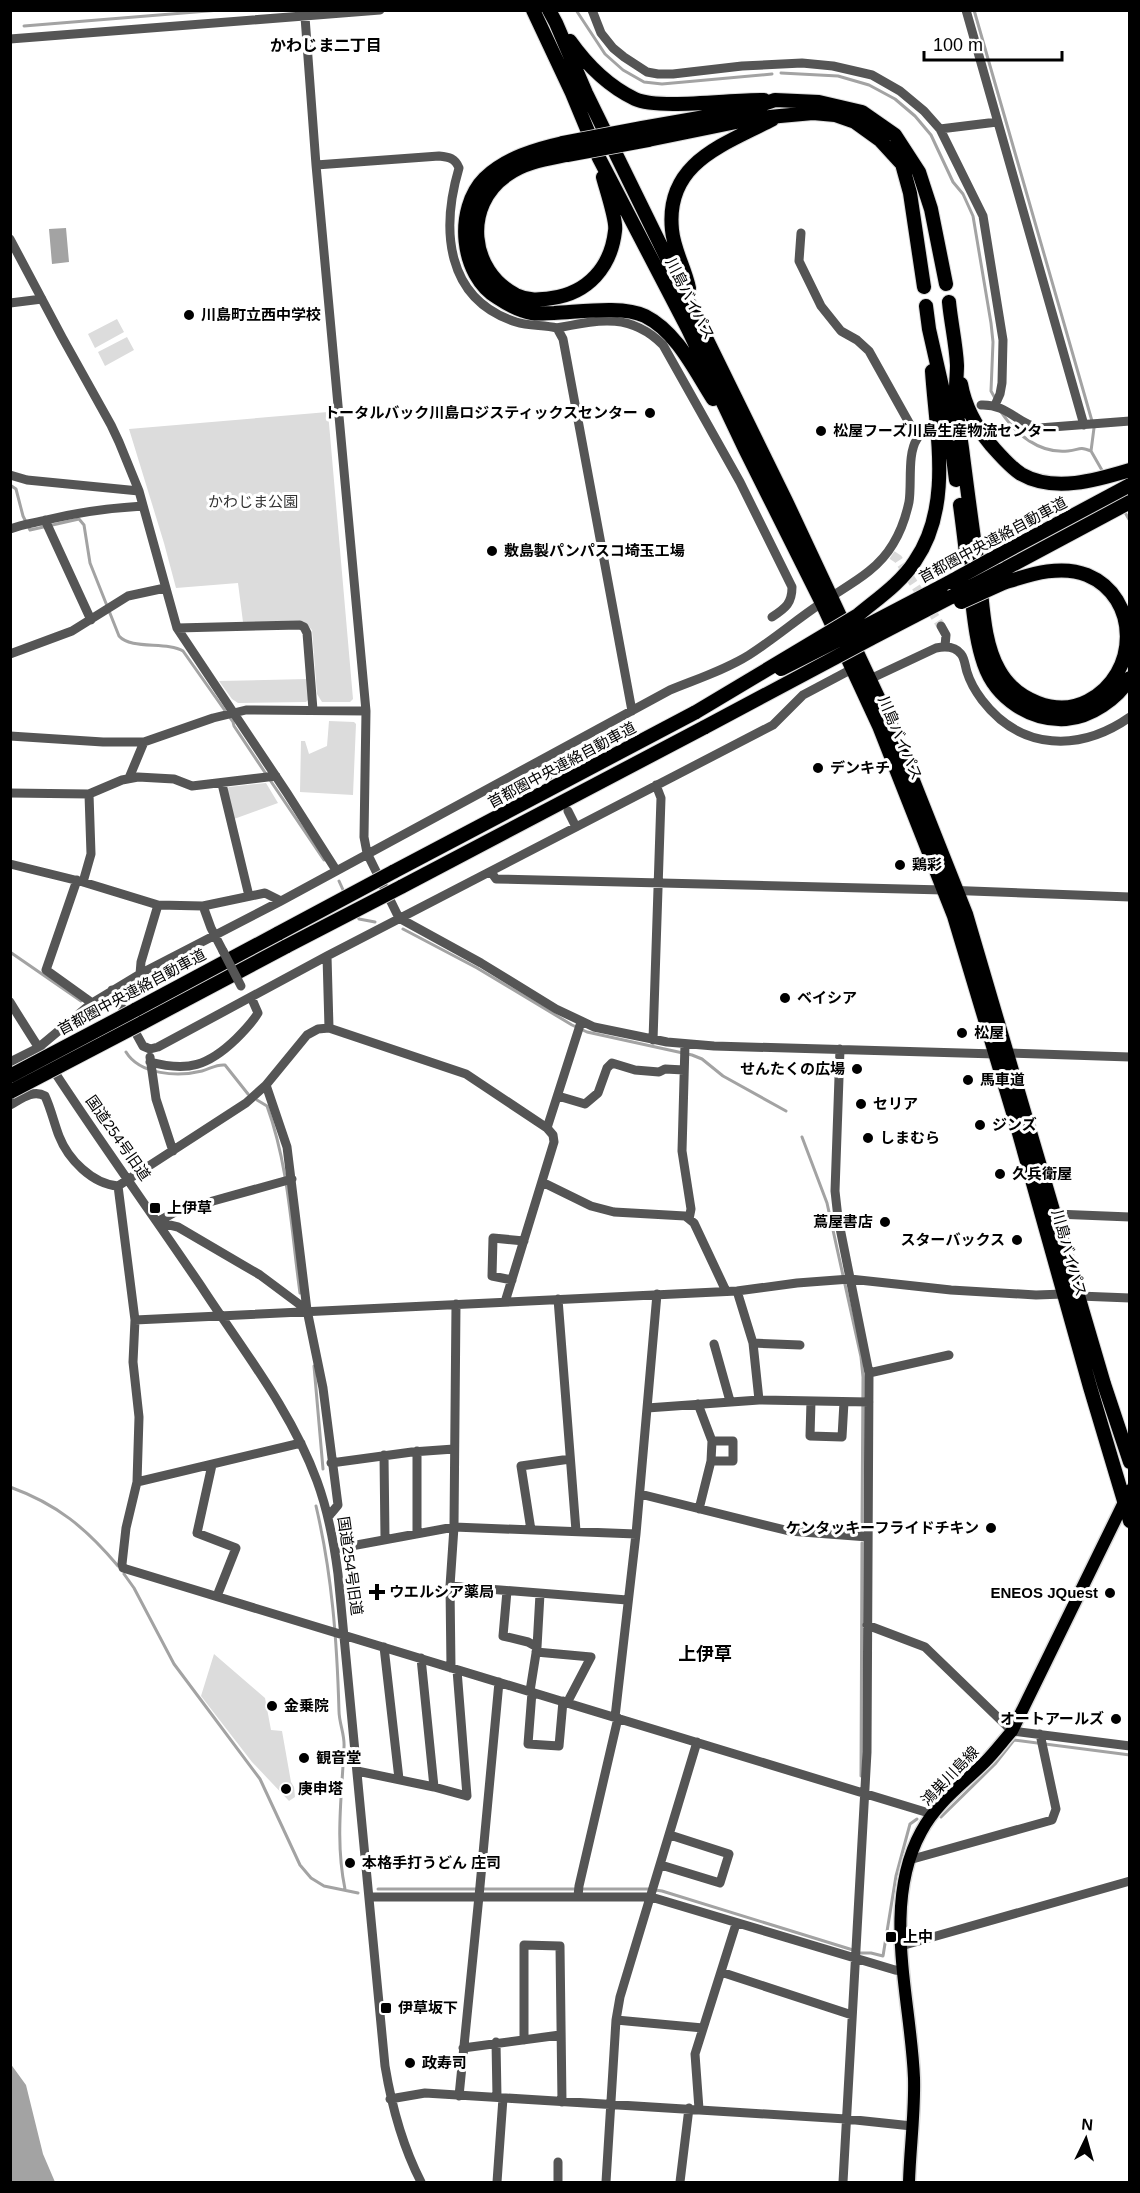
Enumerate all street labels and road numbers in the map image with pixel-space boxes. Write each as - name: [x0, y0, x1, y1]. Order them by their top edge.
- street label: 川島バイパス: [663, 255, 718, 343]
- street label: 首都圏中央連絡自動車道: [916, 493, 1070, 586]
- street label: 川島バイパス: [875, 693, 926, 782]
- street label: 首都圏中央連絡自動車道: [485, 718, 639, 811]
- street label: 首都圏中央連絡自動車道: [55, 945, 209, 1038]
- street label: 国道254号旧道: [83, 1092, 154, 1184]
- street label: 川島バイパス: [1049, 1207, 1090, 1298]
- street label: 国道254号旧道: [335, 1515, 366, 1617]
- street label: 鴻巣川島線: [917, 1743, 982, 1809]

